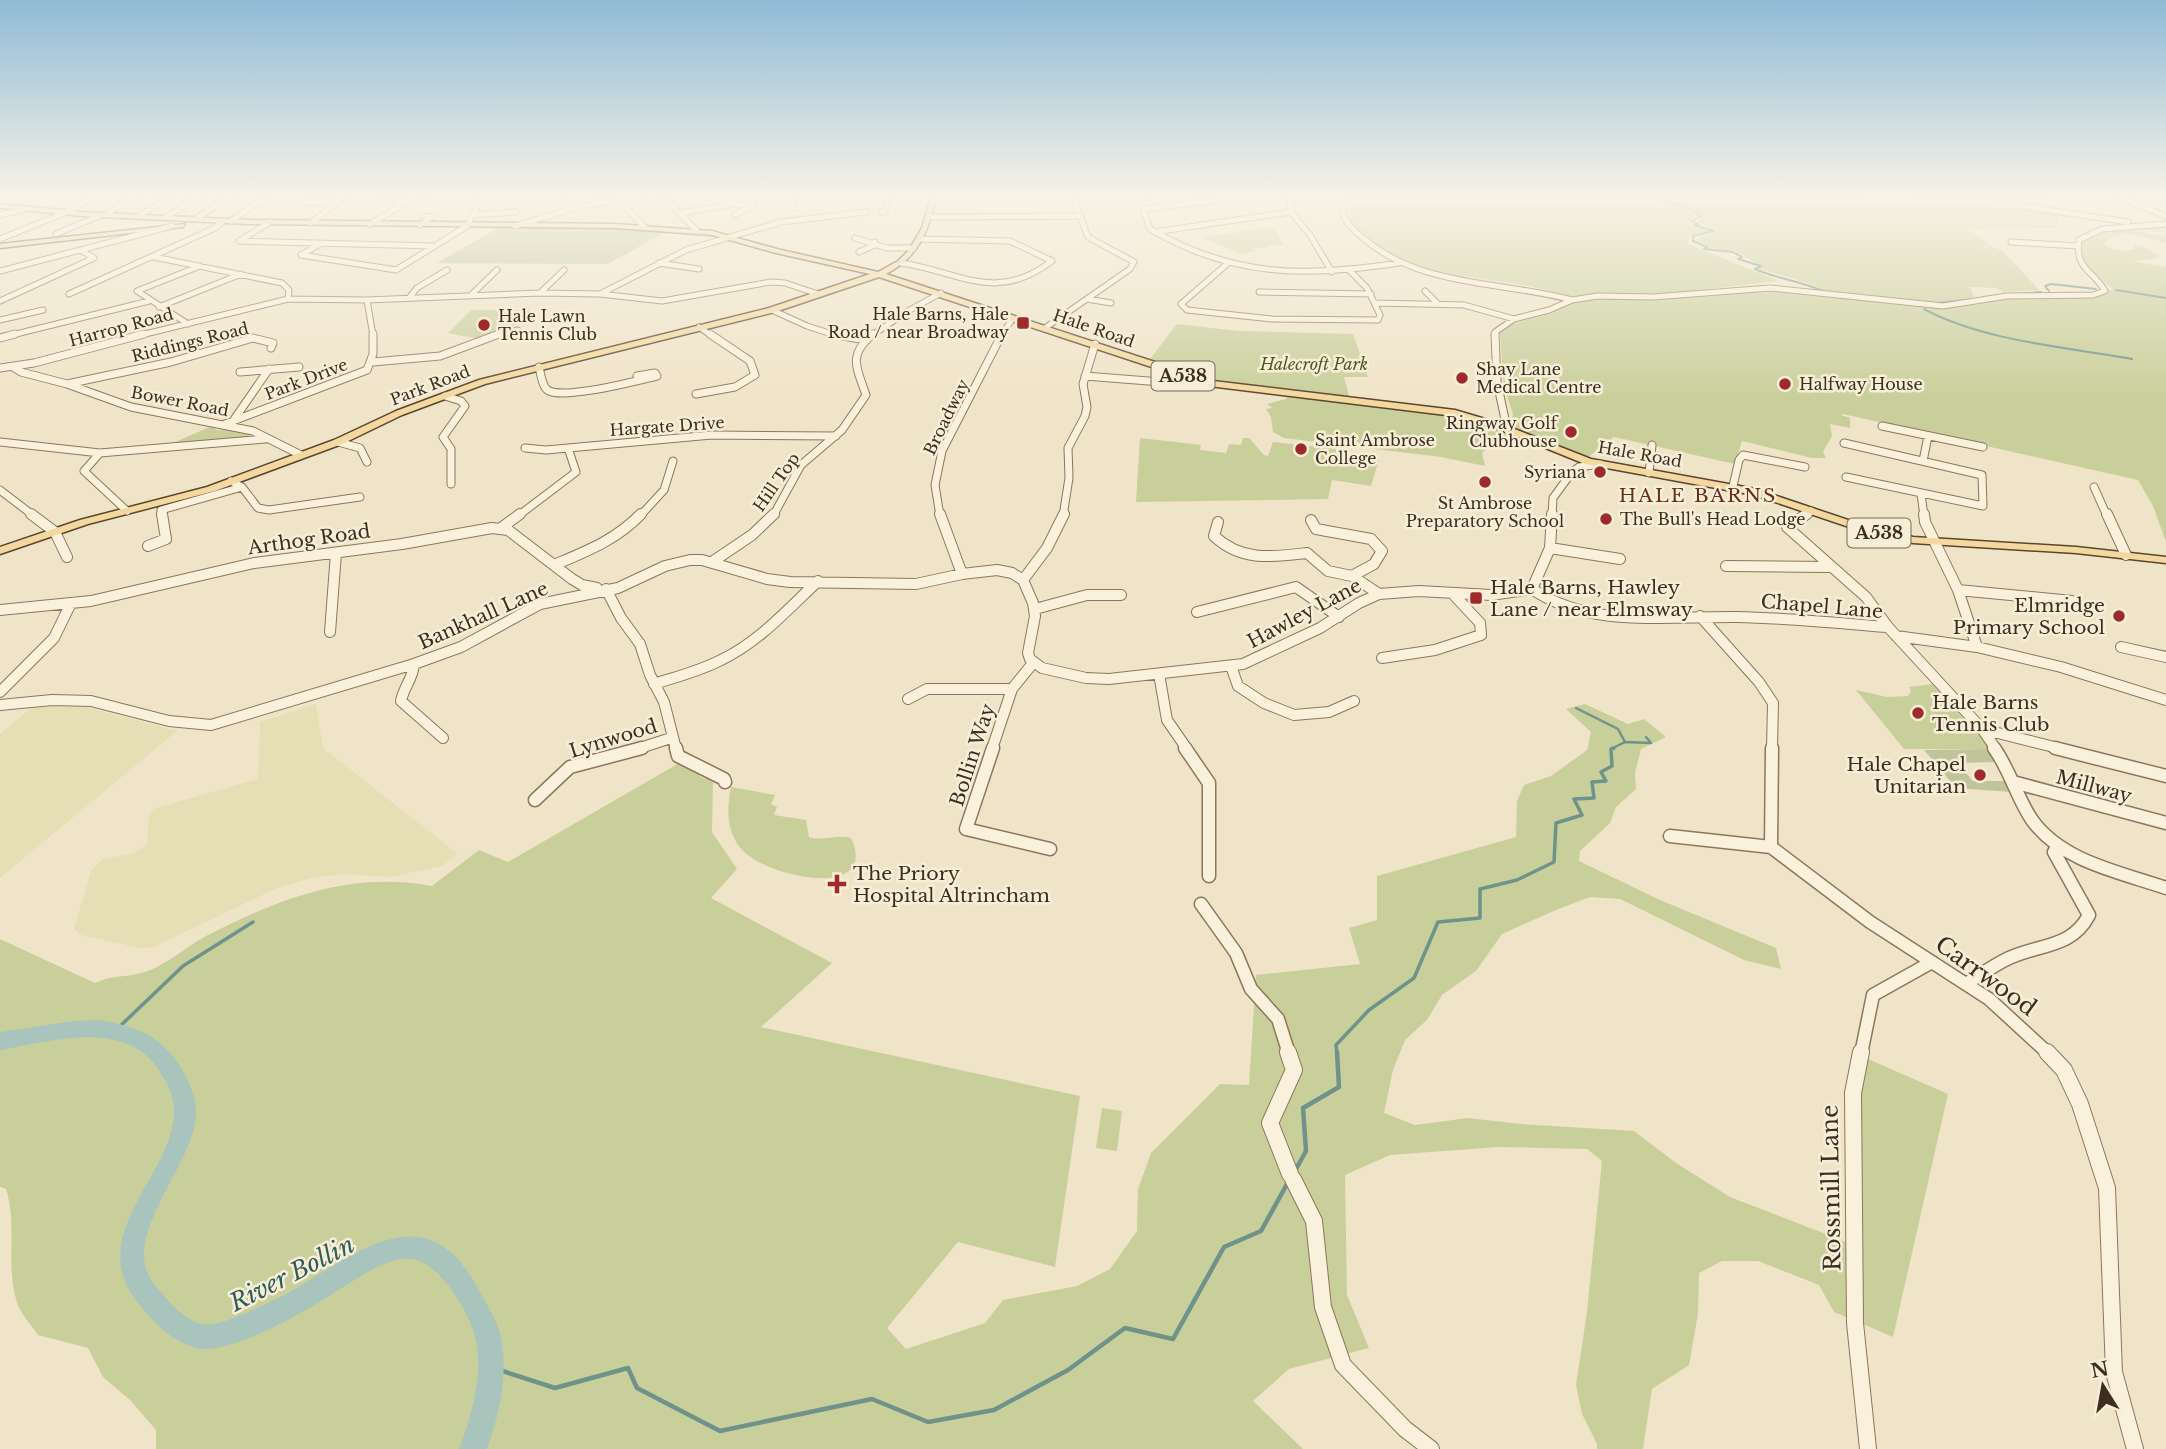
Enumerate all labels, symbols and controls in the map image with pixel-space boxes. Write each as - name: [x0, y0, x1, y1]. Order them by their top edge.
- street label: Harrop Road: [67, 303, 176, 351]
- place label: Hale Barns, Hale Road / near Broadway: [828, 304, 1010, 342]
- street label: Hale Road: [1050, 305, 1138, 351]
- place label: Hale Lawn Tennis Club: [498, 306, 597, 344]
- marker: Hale Barns, Hale Road / near Broadway: [1015, 315, 1031, 331]
- marker: Hale Lawn Tennis Club: [476, 317, 492, 333]
- street label: Riddings Road: [129, 318, 251, 366]
- street label: Park Drive: [262, 354, 350, 404]
- park label: Halecroft Park: [1259, 354, 1368, 374]
- place label: Shay Lane Medical Centre: [1476, 359, 1601, 397]
- street label: Park Road: [387, 361, 473, 409]
- road number: A538: [1152, 362, 1214, 390]
- marker: Shay Lane Medical Centre: [1454, 370, 1470, 386]
- place label: Halfway House: [1799, 374, 1923, 394]
- street label: Broadway: [919, 375, 973, 458]
- marker: Halfway House: [1777, 376, 1793, 392]
- street label: Bower Road: [129, 382, 231, 420]
- street label: Hargate Drive: [609, 412, 725, 440]
- place label: Ringway Golf Clubhouse: [1446, 413, 1559, 451]
- marker: Ringway Golf Clubhouse: [1563, 424, 1579, 440]
- place label: Saint Ambrose College: [1315, 430, 1435, 468]
- street label: Hale Road: [1596, 437, 1684, 471]
- marker: Saint Ambrose College: [1293, 441, 1309, 457]
- street label: Hill Top: [749, 449, 804, 515]
- place label: Syriana: [1524, 462, 1586, 482]
- marker: Syriana: [1592, 464, 1608, 480]
- marker: St Ambrose Preparatory School: [1477, 474, 1493, 490]
- district label: HALE BARNS: [1619, 484, 1777, 507]
- place label: St Ambrose Preparatory School: [1406, 493, 1564, 531]
- place label: The Bull's Head Lodge: [1620, 509, 1805, 529]
- marker: The Bull's Head Lodge: [1598, 511, 1614, 527]
- road number: A538: [1848, 518, 1910, 548]
- street label: Arthog Road: [245, 519, 372, 560]
- street label: Hawley Lane: [1243, 574, 1365, 653]
- place label: Hale Barns, Hawley Lane / near Elmsway: [1490, 576, 1693, 621]
- street label: Bankhall Lane: [415, 577, 552, 654]
- marker: Hale Barns, Hawley Lane / near Elmsway: [1468, 590, 1484, 606]
- street label: Chapel Lane: [1760, 590, 1884, 623]
- place label: Elmridge Primary School: [1953, 594, 2105, 639]
- marker: Elmridge Primary School: [2111, 608, 2127, 624]
- place label: Hale Barns Tennis Club: [1932, 691, 2049, 736]
- street label: Bollin Way: [945, 701, 1000, 809]
- marker: Hale Barns Tennis Club: [1910, 705, 1926, 721]
- street label: Lynwood: [566, 714, 660, 763]
- place label: Hale Chapel Unitarian: [1847, 753, 1966, 798]
- street label: Millway: [2053, 765, 2134, 808]
- marker: Hale Chapel Unitarian: [1972, 767, 1988, 783]
- place label: The Priory Hospital Altrincham: [853, 862, 1050, 907]
- marker: The Priory Hospital Altrincham: [827, 874, 847, 894]
- street label: Carrwood: [1930, 930, 2042, 1022]
- street label: Rossmill Lane: [1816, 1105, 1846, 1271]
- water label: River Bollin: [224, 1230, 359, 1318]
- north arrow: [2068, 1351, 2138, 1421]
- text: N: [2089, 1357, 2111, 1383]

